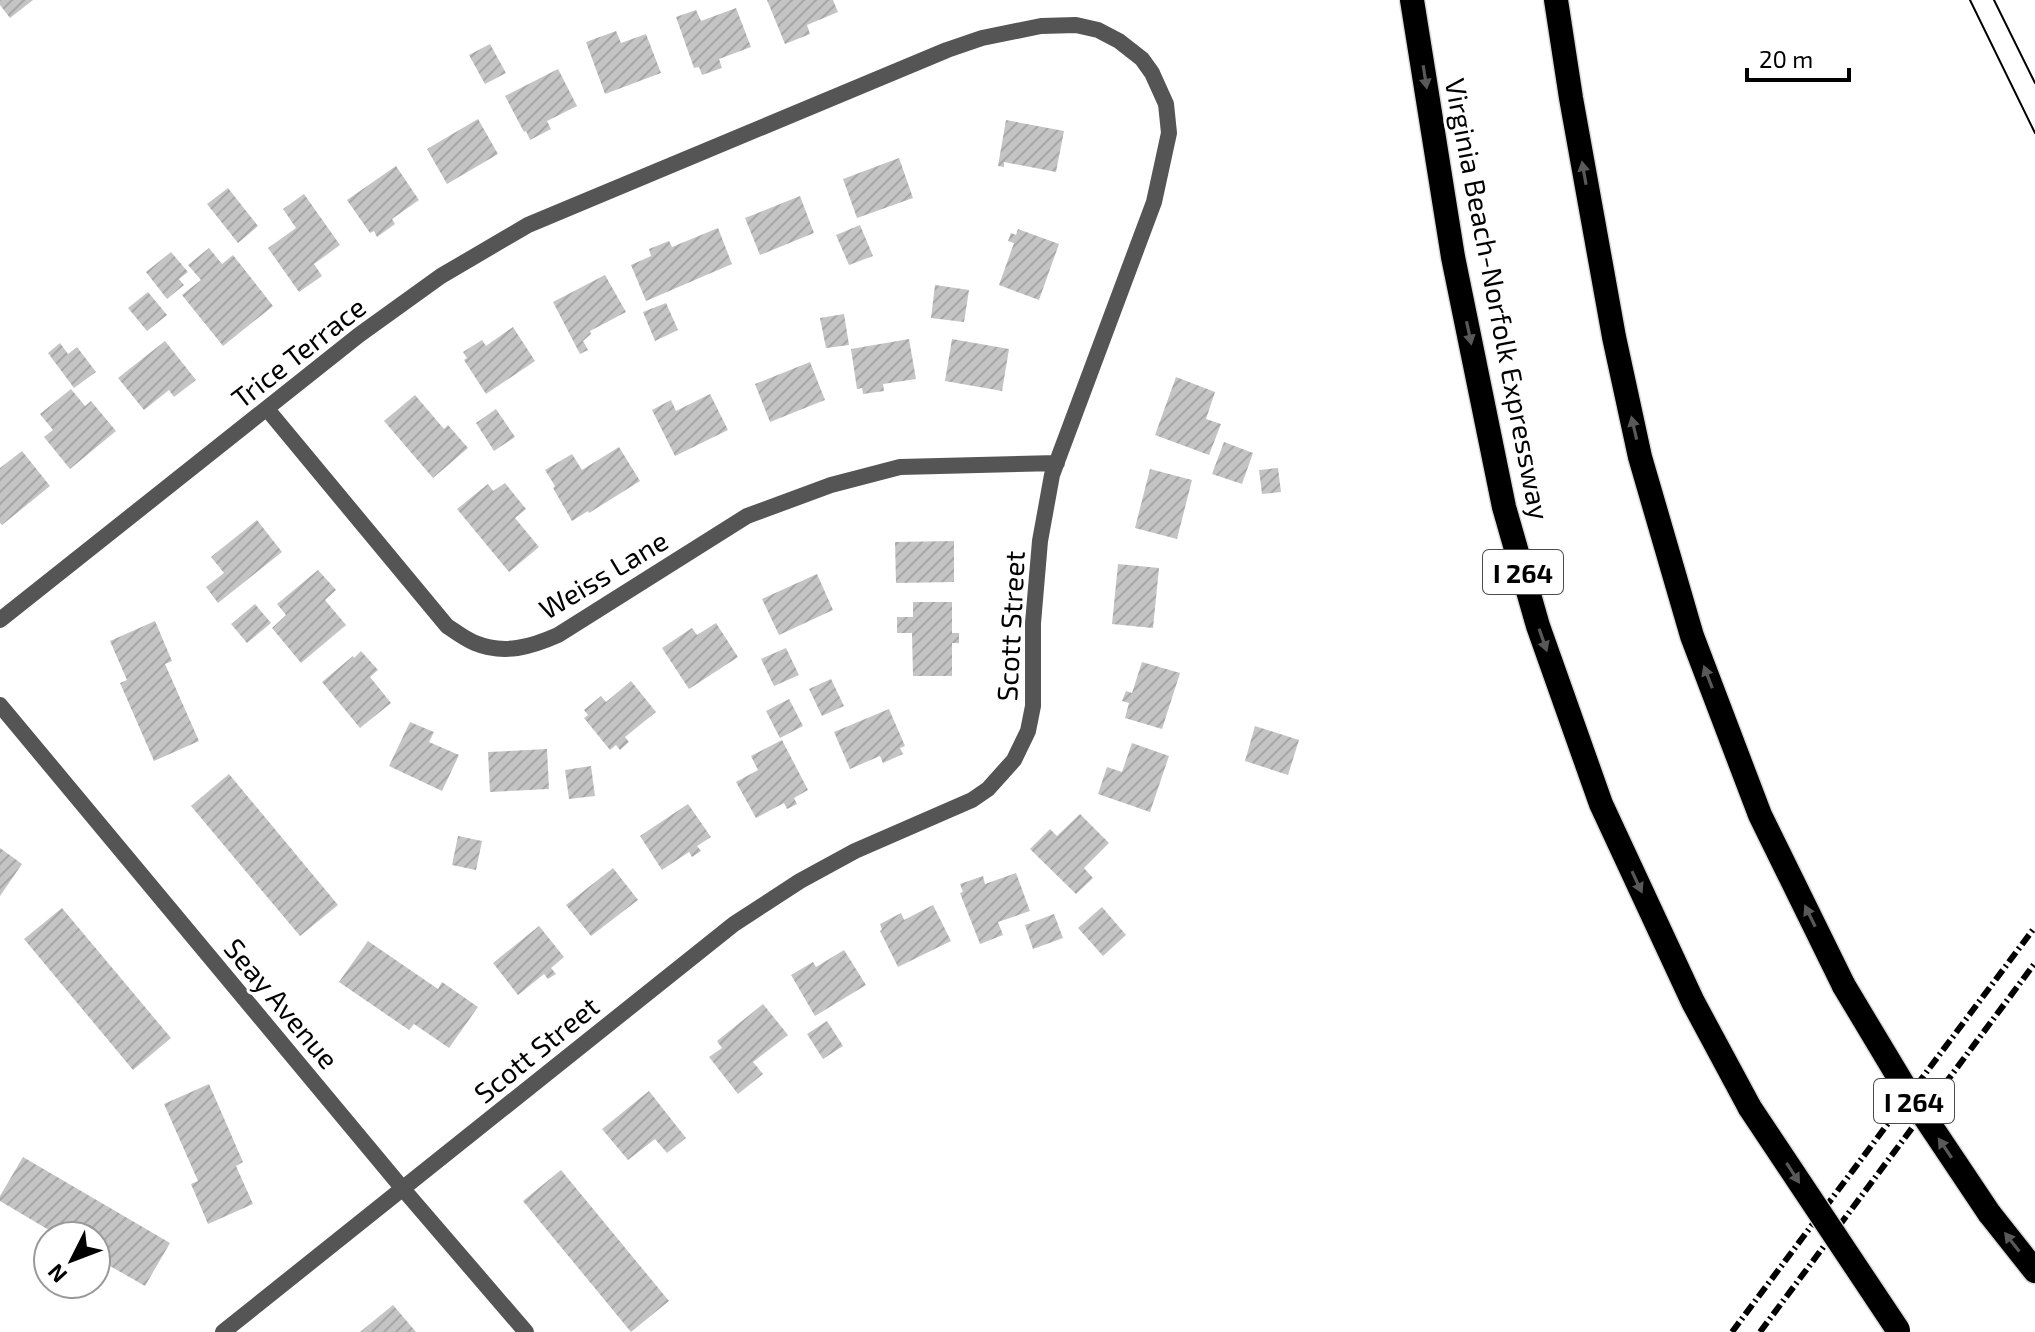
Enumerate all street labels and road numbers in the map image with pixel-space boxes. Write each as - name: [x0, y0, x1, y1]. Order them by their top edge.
- street label: Virginia Beach-Norfolk Expressway: [1438, 75, 1558, 523]
- street label: Trice Terrace: [224, 289, 372, 415]
- street label: Weiss Lane: [533, 522, 673, 626]
- street label: Scott Street: [989, 550, 1031, 702]
- road number: I 264: [1483, 550, 1563, 594]
- street label: Seay Avenue: [218, 931, 346, 1075]
- street label: Scott Street: [467, 988, 605, 1110]
- road number: I 264: [1874, 1079, 1954, 1123]

